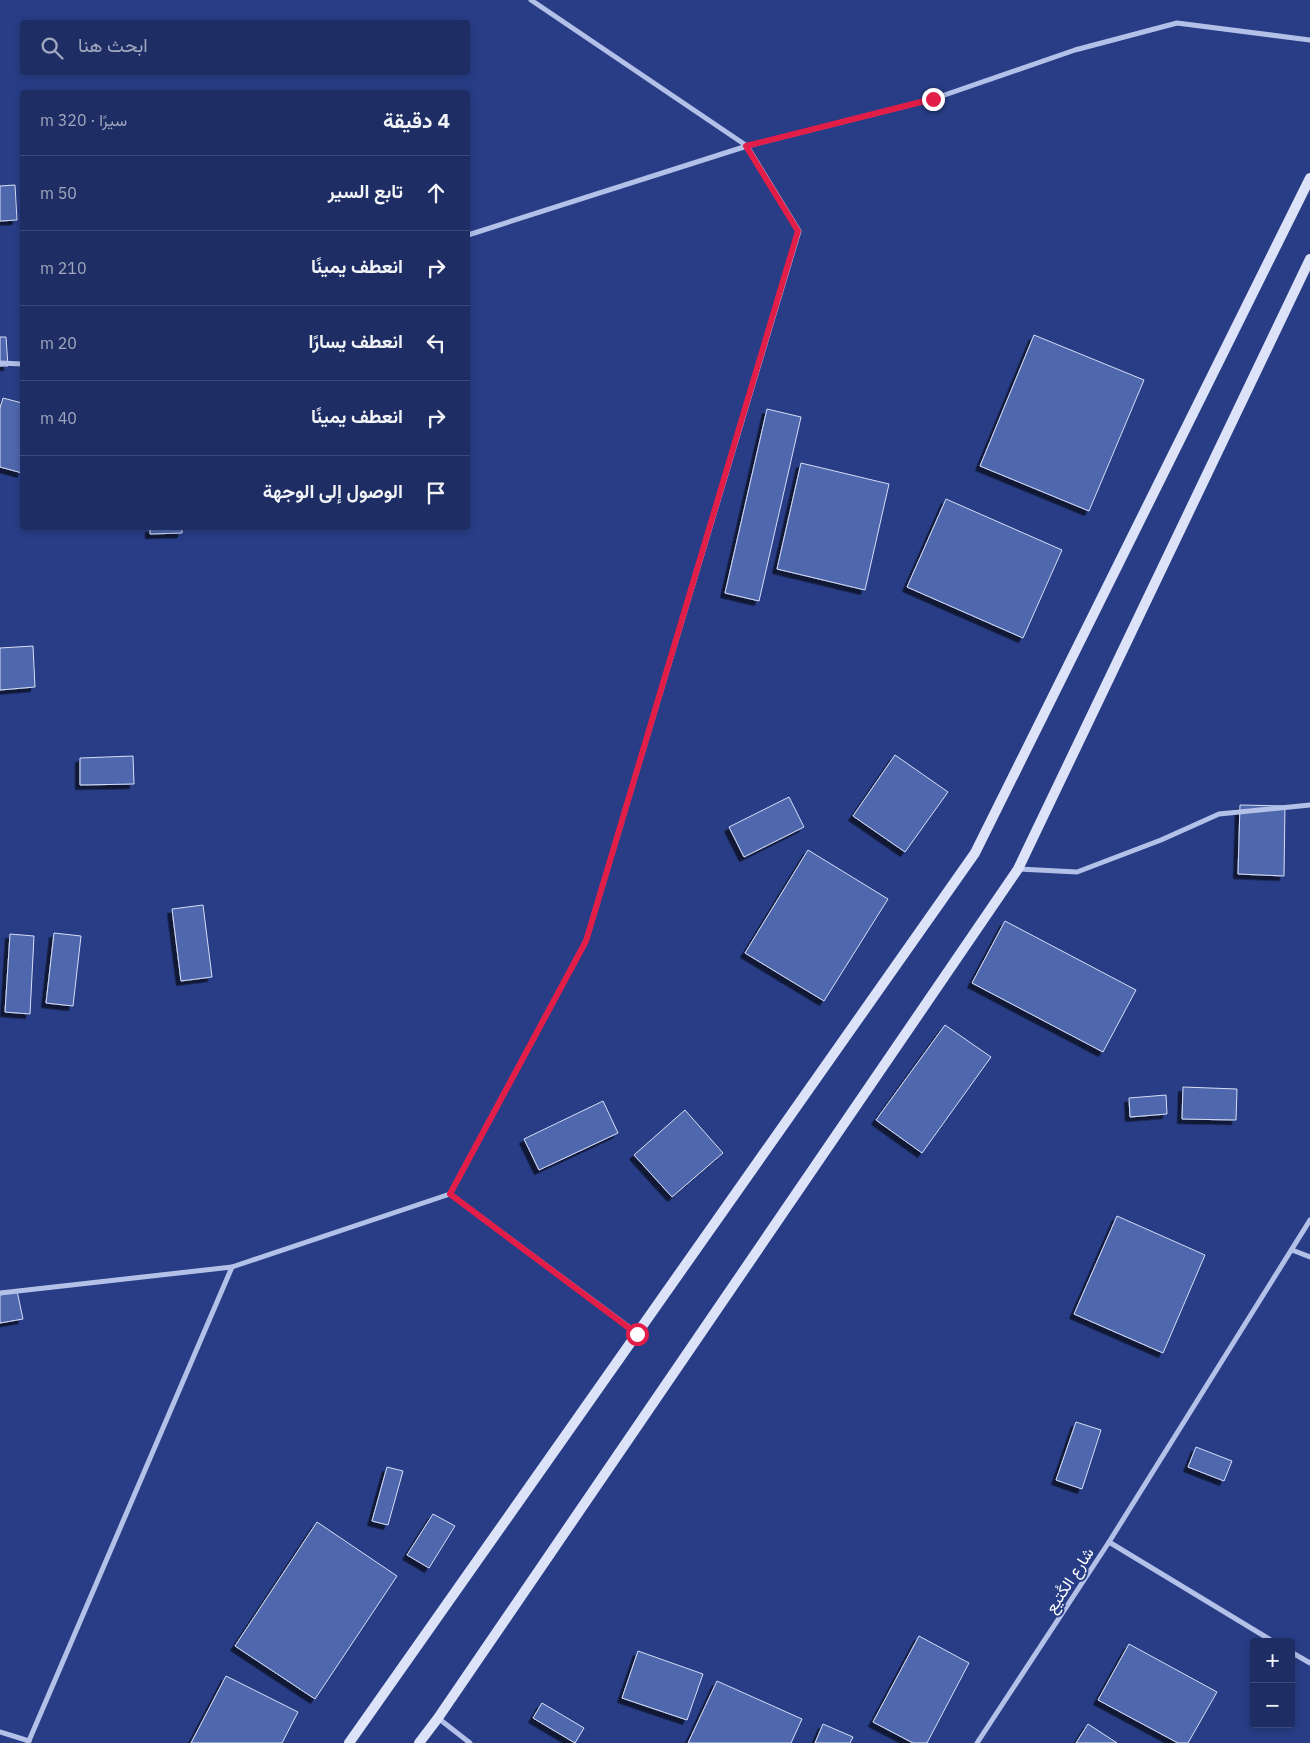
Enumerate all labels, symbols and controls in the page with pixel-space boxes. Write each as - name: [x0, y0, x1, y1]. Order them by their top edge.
- search box: [20, 20, 470, 75]
- text: ابحث هنا: [78, 33, 148, 57]
- icon: search: [38, 34, 66, 62]
- route end: [922, 88, 945, 111]
- text: 4 دقيقة: [383, 106, 450, 134]
- text: سيرًا · 320 m: [40, 110, 127, 130]
- text: تابع السير: [328, 179, 403, 203]
- icon: ahead: [422, 179, 450, 207]
- text: 50 m: [40, 183, 77, 203]
- text: انعطف يمينًا: [311, 254, 403, 278]
- icon: right: [422, 254, 450, 282]
- text: 210 m: [40, 258, 87, 278]
- text: انعطف يسارًا: [309, 329, 403, 353]
- icon: left: [422, 329, 450, 357]
- text: 20 m: [40, 333, 77, 353]
- text: انعطف يمينًا: [311, 404, 403, 428]
- icon: right: [422, 404, 450, 432]
- text: 40 m: [40, 408, 77, 428]
- text: الوصول إلى الوجهة: [263, 479, 403, 503]
- icon: arrive: [422, 479, 450, 507]
- route start: [626, 1323, 649, 1346]
- street label: شارع الكُتيع: [1040, 1543, 1099, 1618]
- map controls: [1250, 1638, 1295, 1728]
- button: +: [1250, 1638, 1295, 1683]
- button: −: [1250, 1683, 1295, 1728]

